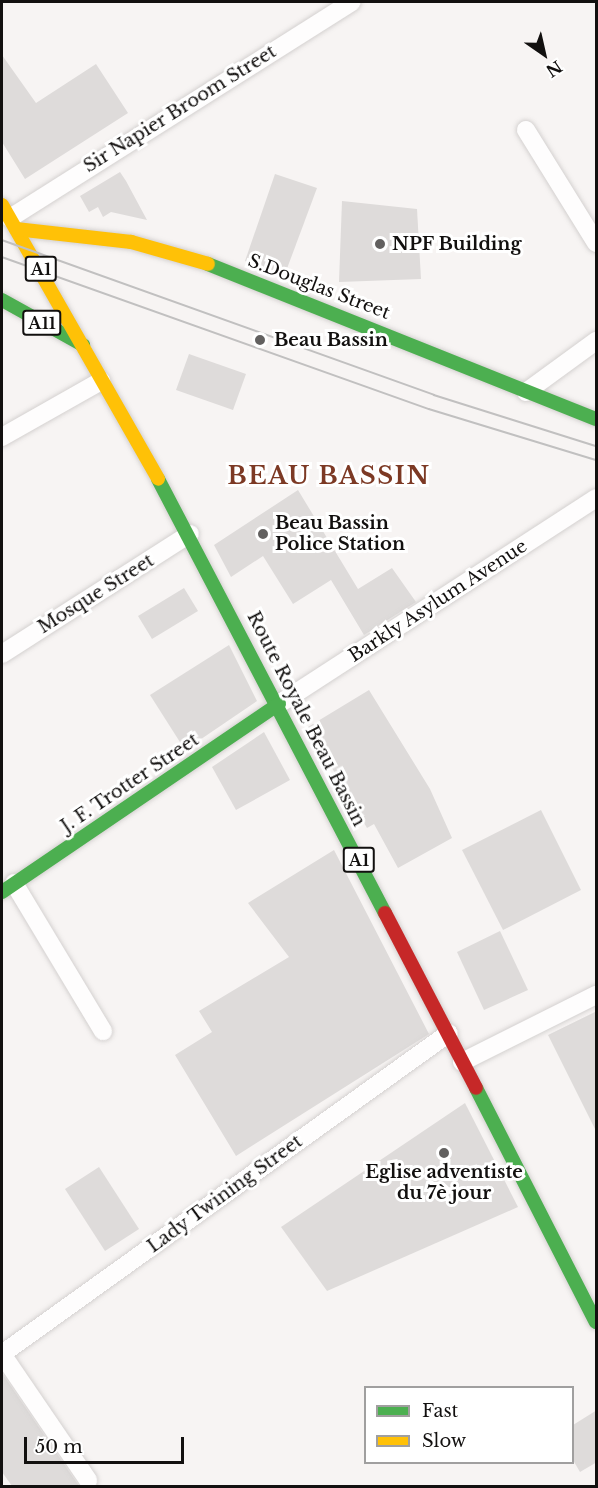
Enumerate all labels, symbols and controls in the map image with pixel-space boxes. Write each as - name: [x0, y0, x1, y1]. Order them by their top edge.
- north arrow: [514, 24, 574, 84]
- street label: Sir Napier Broom Street: [79, 41, 281, 177]
- text: N: [542, 56, 566, 81]
- place label: NPF Building: [392, 233, 522, 255]
- marker: NPF Building: [373, 237, 387, 251]
- street label: S.Douglas Street: [245, 250, 393, 324]
- road number: A1: [24, 256, 57, 282]
- road number: A11: [21, 310, 63, 336]
- place label: Beau Bassin: [274, 329, 388, 351]
- marker: Beau Bassin: [251, 331, 269, 349]
- district label: BEAU BASSIN: [228, 462, 430, 490]
- place label: Beau Bassin Police Station: [275, 513, 405, 556]
- marker: Beau Bassin Police Station: [256, 527, 270, 541]
- street label: Barkly Asylum Avenue: [344, 535, 532, 667]
- street label: Mosque Street: [34, 550, 158, 638]
- street label: Route Royale Beau Bassin: [242, 608, 370, 830]
- street label: J. F. Trotter Street: [57, 729, 203, 837]
- road number: A1: [342, 847, 376, 873]
- street label: Lady Twining Street: [143, 1130, 307, 1258]
- marker: Eglise adventiste du 7è jour: [437, 1146, 451, 1160]
- place label: Eglise adventiste du 7è jour: [365, 1162, 523, 1204]
- legend: [364, 1386, 574, 1464]
- text: Fast: [422, 1400, 458, 1422]
- scale bar: [27, 1425, 188, 1463]
- text: Slow: [422, 1430, 466, 1452]
- text: 50 m: [35, 1436, 83, 1458]

